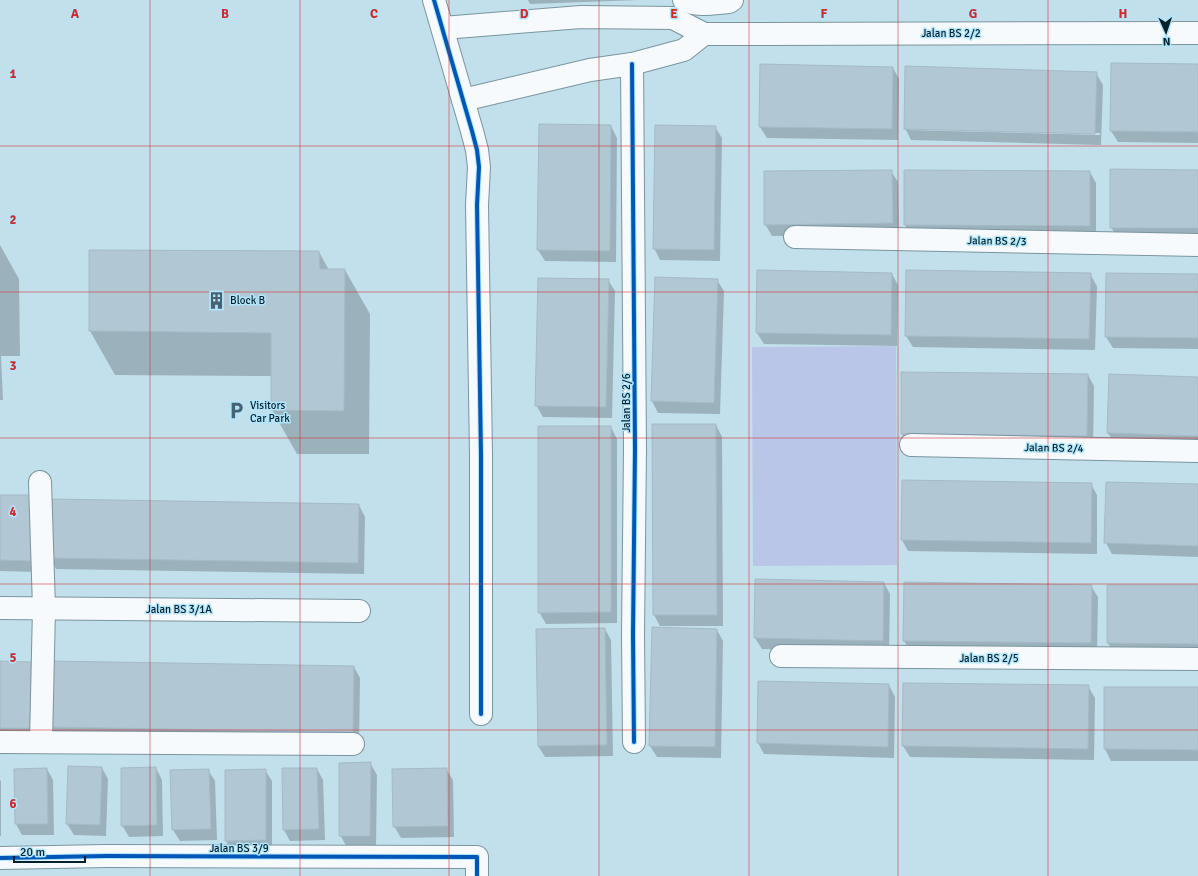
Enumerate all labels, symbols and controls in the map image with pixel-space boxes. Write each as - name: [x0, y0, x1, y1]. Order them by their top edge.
- text: A: [71, 6, 80, 22]
- text: B: [221, 6, 229, 22]
- text: C: [370, 6, 378, 22]
- text: D: [520, 6, 529, 22]
- text: E: [670, 6, 678, 22]
- text: F: [821, 6, 828, 22]
- text: G: [969, 6, 977, 22]
- text: H: [1119, 6, 1127, 22]
- north arrow: [1146, 12, 1186, 52]
- street label: Jalan BS 2/2: [921, 27, 981, 40]
- text: N: [1162, 35, 1171, 48]
- text: 1: [9, 66, 17, 82]
- text: 2: [9, 212, 17, 228]
- street label: Jalan BS 2/3: [967, 234, 1027, 248]
- building icon: Block B: [207, 290, 227, 310]
- place label: Block B: [230, 294, 266, 307]
- text: 3: [9, 358, 17, 374]
- street label: Jalan BS 2/6: [620, 373, 633, 433]
- place label: Visitors Car Park: [250, 399, 290, 425]
- parking icon: Visitors Car Park: [227, 401, 247, 421]
- street label: Jalan BS 2/4: [1024, 441, 1084, 455]
- text: 4: [9, 504, 17, 520]
- street label: Jalan BS 3/1A: [146, 603, 212, 616]
- text: 5: [9, 650, 17, 666]
- street label: Jalan BS 2/5: [959, 652, 1019, 665]
- text: 6: [9, 796, 17, 812]
- scale bar: [14, 838, 85, 864]
- street label: Jalan BS 3/9: [209, 842, 269, 855]
- text: 20 m: [20, 845, 45, 860]

